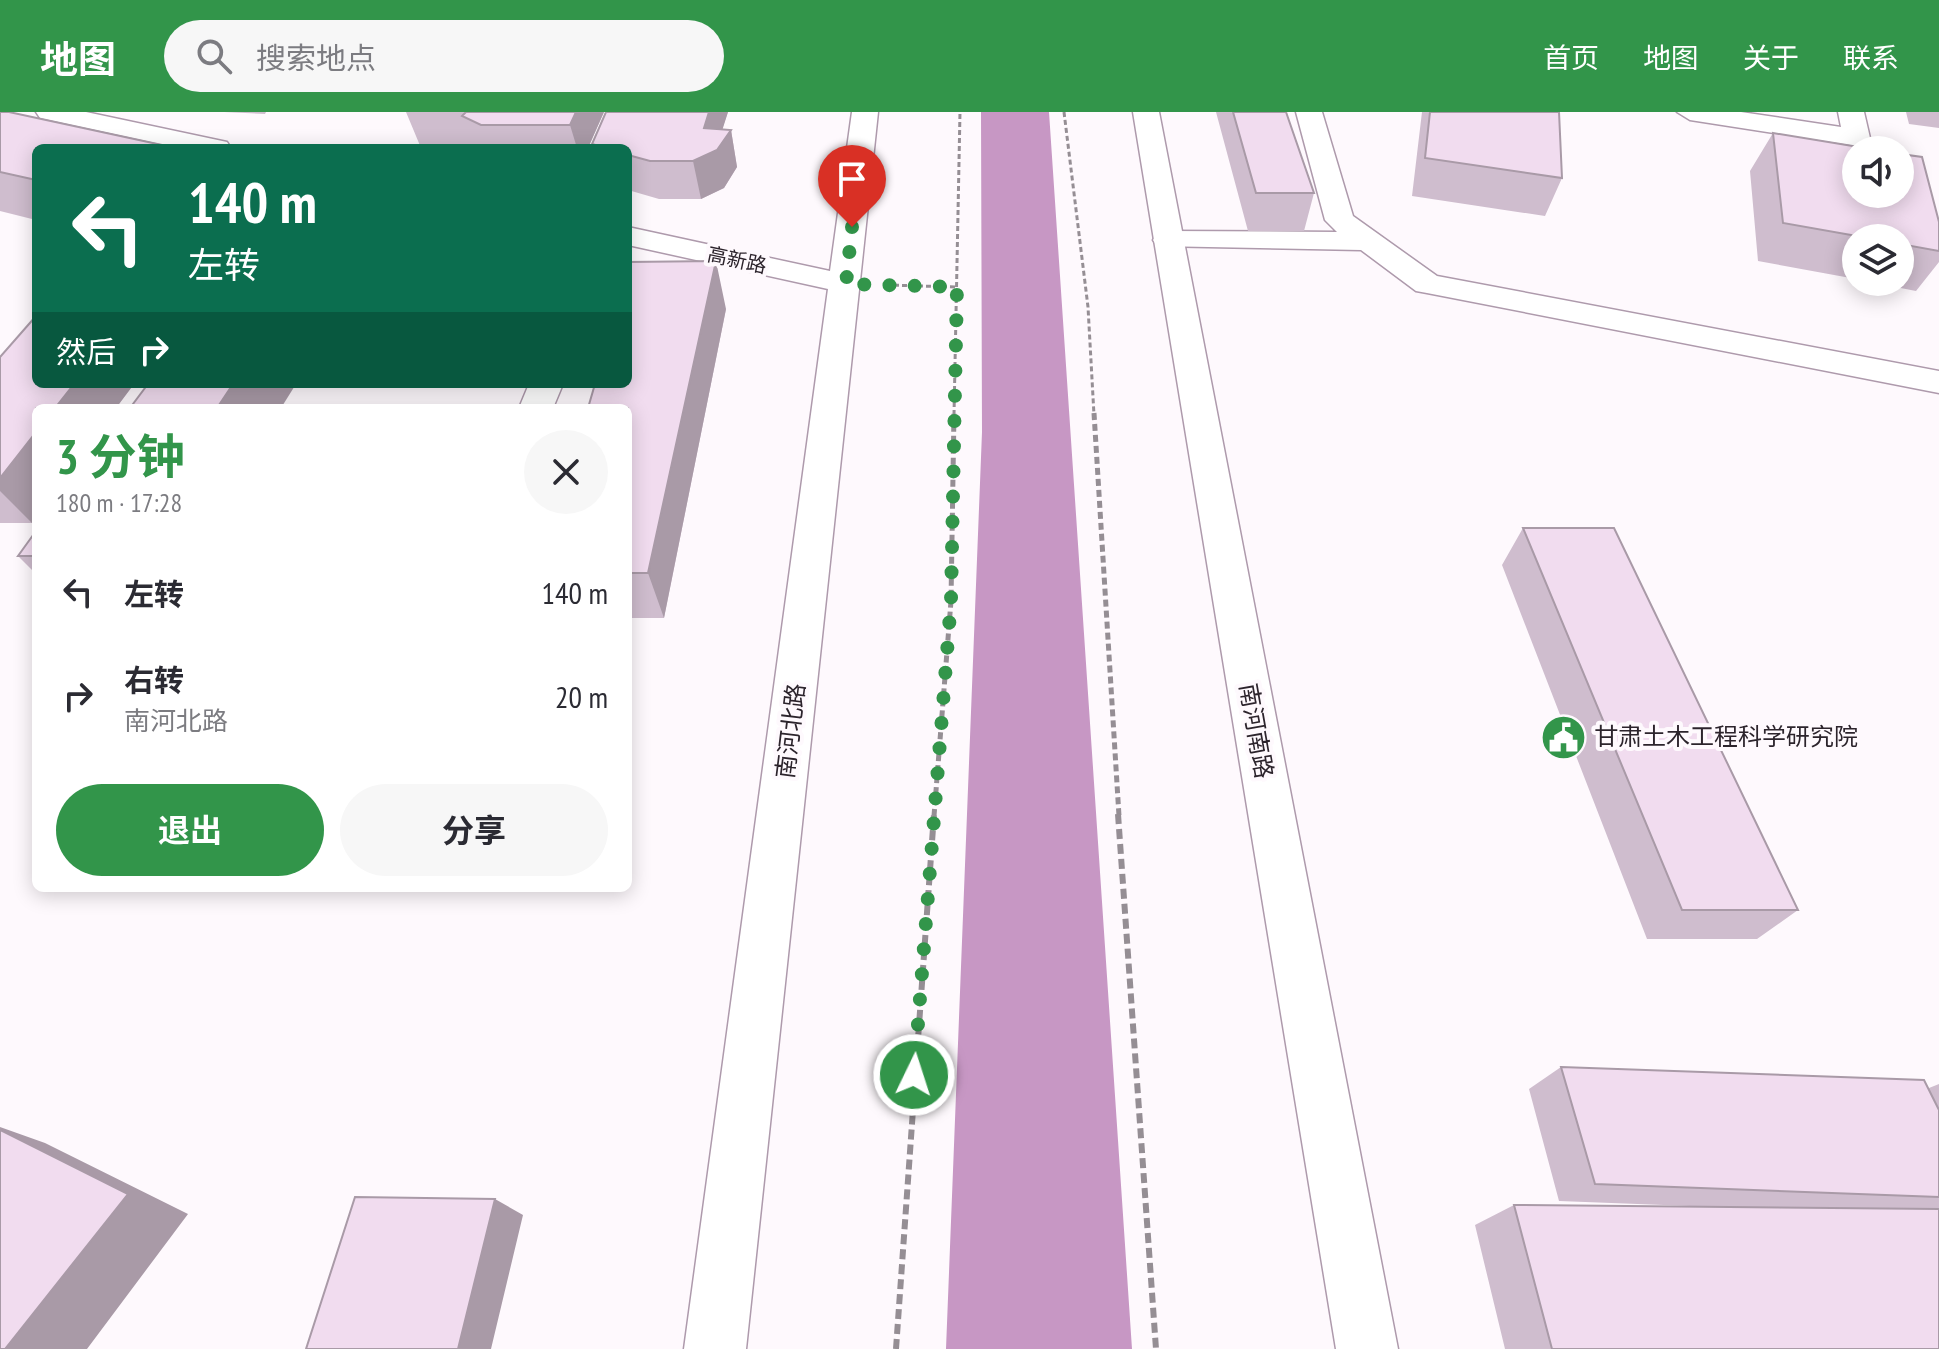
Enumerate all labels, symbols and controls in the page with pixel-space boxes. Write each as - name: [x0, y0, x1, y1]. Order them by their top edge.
- search box: [164, 20, 724, 92]
- text: 地图: [40, 34, 116, 83]
- icon: search: [192, 34, 236, 78]
- text: 搜索地点: [256, 38, 376, 77]
- text: 首页: [1543, 39, 1599, 76]
- text: 地图: [1643, 39, 1699, 76]
- text: 关于: [1743, 39, 1799, 76]
- text: 联系: [1843, 39, 1899, 76]
- map controls: [1842, 136, 1914, 296]
- button: sound: [1842, 136, 1914, 208]
- pin: [818, 145, 886, 227]
- icon: arrive: [830, 157, 874, 201]
- text: 140 m: [188, 166, 317, 238]
- icon: left: [56, 176, 160, 280]
- button: layers: [1842, 224, 1914, 296]
- text: 左转: [188, 241, 260, 288]
- street label: 高新路: [705, 241, 769, 279]
- icon: right: [132, 328, 176, 372]
- text: 然后: [56, 332, 116, 371]
- text: 3 分钟: [56, 425, 185, 487]
- button: close: [524, 430, 608, 514]
- text: 180 m · 17:28: [56, 486, 182, 519]
- icon: left: [56, 570, 100, 614]
- text: 140 m: [542, 573, 608, 612]
- text: 左转: [124, 574, 184, 613]
- text: 右转: [124, 660, 184, 699]
- icon: right: [56, 674, 100, 718]
- text: 20 m: [555, 677, 608, 716]
- street label: 南河北路: [769, 681, 812, 780]
- street label: 南河南路: [1233, 681, 1280, 781]
- text: 南河北路: [124, 704, 228, 737]
- public building icon: 甘肃土木工程科学研究院: [1539, 713, 1587, 761]
- place label: 甘肃土木工程科学研究院: [1594, 721, 1858, 752]
- button: 退出: [56, 784, 324, 876]
- button: 分享: [340, 784, 608, 876]
- position arrow: [872, 1033, 956, 1117]

